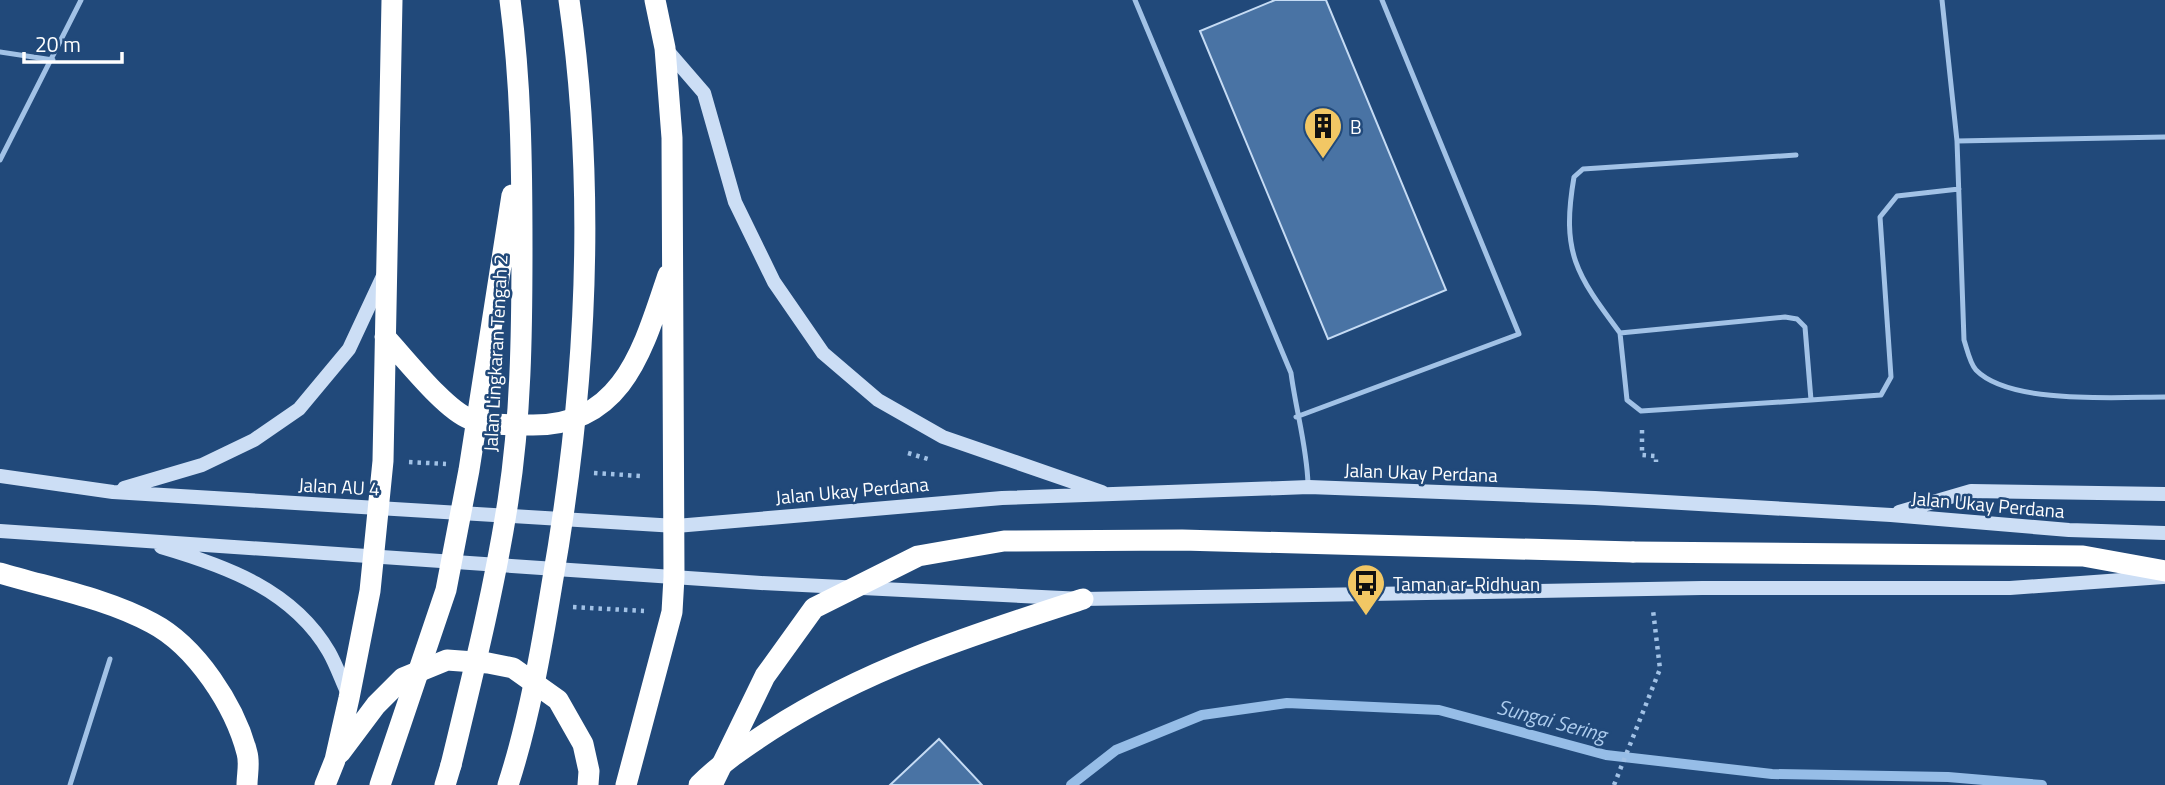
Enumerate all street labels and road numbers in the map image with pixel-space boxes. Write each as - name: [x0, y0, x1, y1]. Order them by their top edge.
- street label: Jalan Lingkaran Tengah 2: [475, 253, 515, 453]
- street label: Jalan Ukay Perdana: [1344, 455, 1499, 489]
- street label: Jalan AU 4: [298, 469, 380, 503]
- street label: Jalan Ukay Perdana: [774, 469, 930, 511]
- street label: Jalan Ukay Perdana: [1910, 483, 2066, 525]

